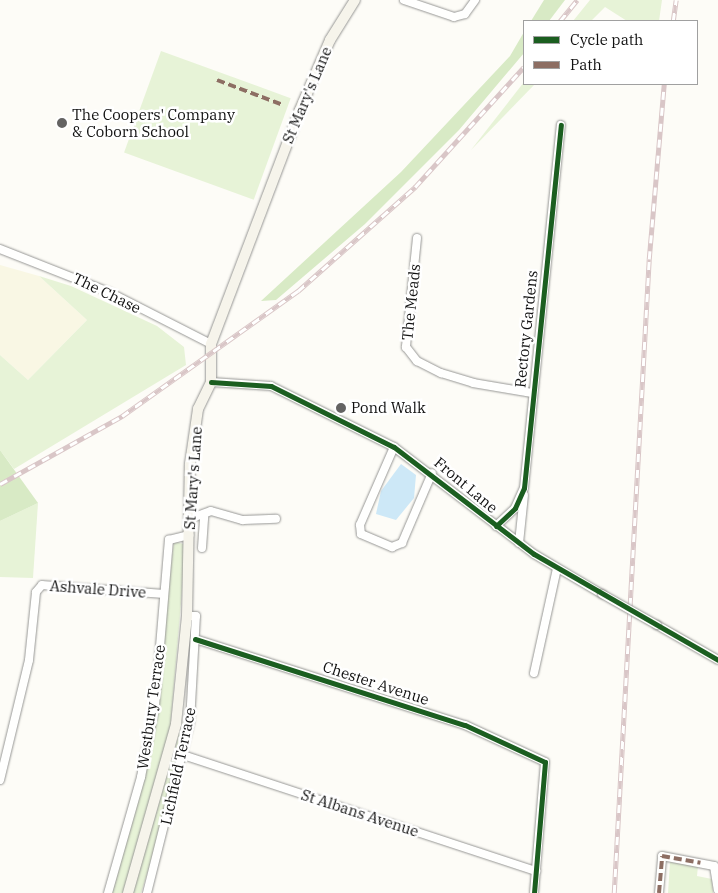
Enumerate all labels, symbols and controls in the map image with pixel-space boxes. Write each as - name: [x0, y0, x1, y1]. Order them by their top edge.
- legend: [523, 20, 698, 85]
- text: Cycle path: [570, 30, 643, 49]
- street label: St Mary's Lane: [279, 44, 335, 146]
- text: Path: [570, 55, 602, 74]
- place label: The Coopers' Company & Coborn School: [72, 105, 235, 140]
- marker: The Coopers' Company & Coborn School: [56, 117, 68, 129]
- street label: The Meads: [398, 263, 424, 341]
- street label: The Chase: [70, 269, 144, 317]
- street label: Rectory Gardens: [511, 269, 541, 389]
- place label: Pond Walk: [351, 399, 426, 417]
- marker: Pond Walk: [335, 402, 347, 414]
- street label: St Mary's Lane: [180, 426, 206, 530]
- street label: Front Lane: [431, 453, 501, 517]
- street label: Ashvale Drive: [49, 577, 147, 601]
- street label: Westbury Terrace: [133, 644, 169, 770]
- street label: Chester Avenue: [321, 657, 431, 709]
- street label: Lichfield Terrace: [157, 706, 199, 826]
- street label: St Albans Avenue: [299, 785, 421, 841]

